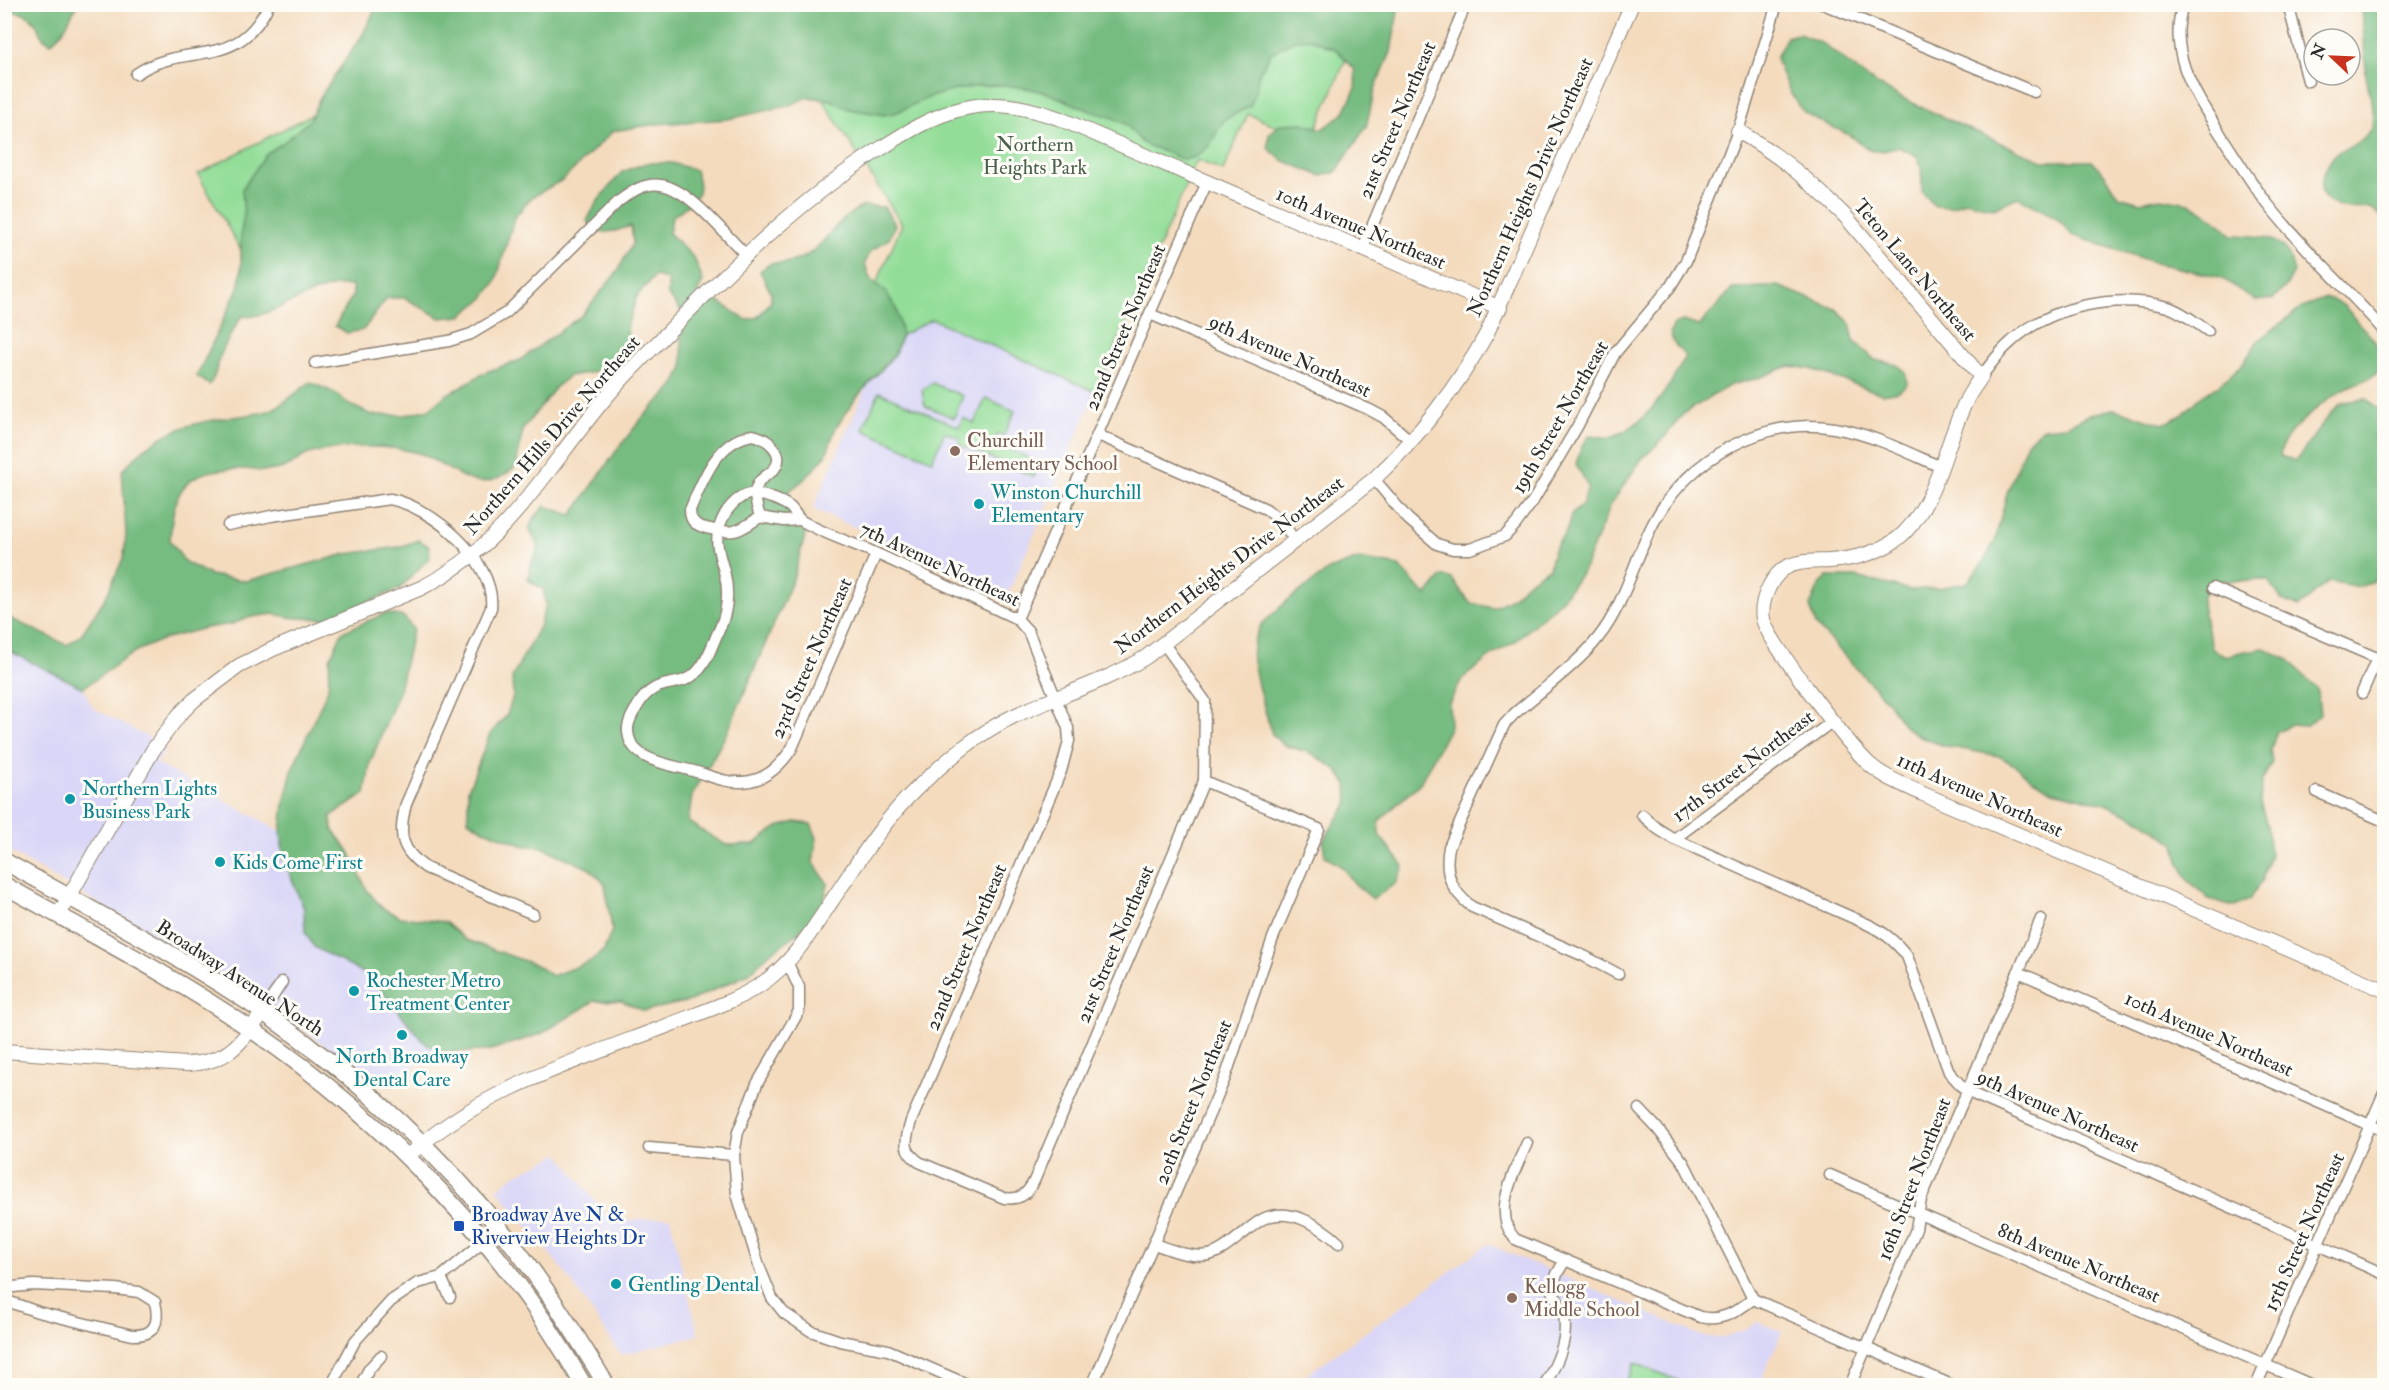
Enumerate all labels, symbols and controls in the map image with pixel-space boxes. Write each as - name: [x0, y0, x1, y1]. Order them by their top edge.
- north arrow: [2302, 27, 2362, 87]
- street label: 21st Street Northeast: [1353, 37, 1442, 203]
- text: N: [2307, 40, 2331, 63]
- street label: Northern Heights Drive Northeast: [1461, 53, 1599, 320]
- park label: Northern Heights Park: [983, 132, 1087, 180]
- street label: 10th Avenue Northeast: [1272, 181, 1450, 275]
- street label: Teton Lane Northeast: [1848, 194, 1982, 347]
- street label: 22nd Street Northeast: [1079, 240, 1172, 414]
- street label: 9th Avenue Northeast: [1203, 308, 1375, 403]
- street label: Northern Hills Drive Northeast: [458, 330, 646, 540]
- street label: 19th Street Northeast: [1506, 336, 1614, 498]
- place label: Churchill Elementary School: [967, 428, 1118, 476]
- marker: Churchill Elementary School: [948, 444, 962, 458]
- street label: Northern Heights Drive Northeast: [1109, 470, 1349, 659]
- place label: Winston Churchill Elementary: [990, 480, 1141, 528]
- marker: Winston Churchill Elementary: [972, 497, 986, 511]
- street label: 7th Avenue Northeast: [856, 516, 1025, 612]
- street label: 23rd Street Northeast: [764, 573, 858, 742]
- street label: 17th Street Northeast: [1667, 704, 1819, 828]
- street label: 11th Avenue Northeast: [1893, 747, 2067, 843]
- place label: Northern Lights Business Park: [82, 776, 217, 824]
- marker: Northern Lights Business Park: [63, 792, 77, 806]
- place label: Kids Come First: [232, 850, 363, 875]
- marker: Kids Come First: [213, 855, 227, 869]
- street label: 22nd Street Northeast: [920, 860, 1013, 1034]
- street label: 21st Street Northeast: [1071, 861, 1160, 1027]
- street label: Broadway Avenue North: [151, 914, 329, 1042]
- place label: Rochester Metro Treatment Center: [366, 968, 510, 1016]
- marker: Rochester Metro Treatment Center: [347, 984, 361, 998]
- street label: 10th Avenue Northeast: [2121, 986, 2298, 1083]
- street label: 20th Street Northeast: [1149, 1016, 1238, 1188]
- marker: North Broadway Dental Care: [395, 1028, 409, 1042]
- place label: North Broadway Dental Care: [336, 1044, 470, 1092]
- street label: 9th Avenue Northeast: [1971, 1063, 2143, 1158]
- street label: 16th Street Northeast: [1871, 1094, 1957, 1264]
- street label: 15th Street Northeast: [2258, 1148, 2350, 1315]
- place label: Broadway Ave N & Riverview Heights Dr: [471, 1202, 646, 1250]
- street label: 8th Avenue Northeast: [1994, 1217, 2164, 1309]
- marker: Broadway Ave N & Riverview Heights Dr: [452, 1219, 466, 1233]
- place label: Gentling Dental: [628, 1272, 759, 1297]
- place label: Kellogg Middle School: [1524, 1274, 1640, 1322]
- marker: Gentling Dental: [609, 1277, 623, 1291]
- marker: Kellogg Middle School: [1505, 1291, 1519, 1305]

